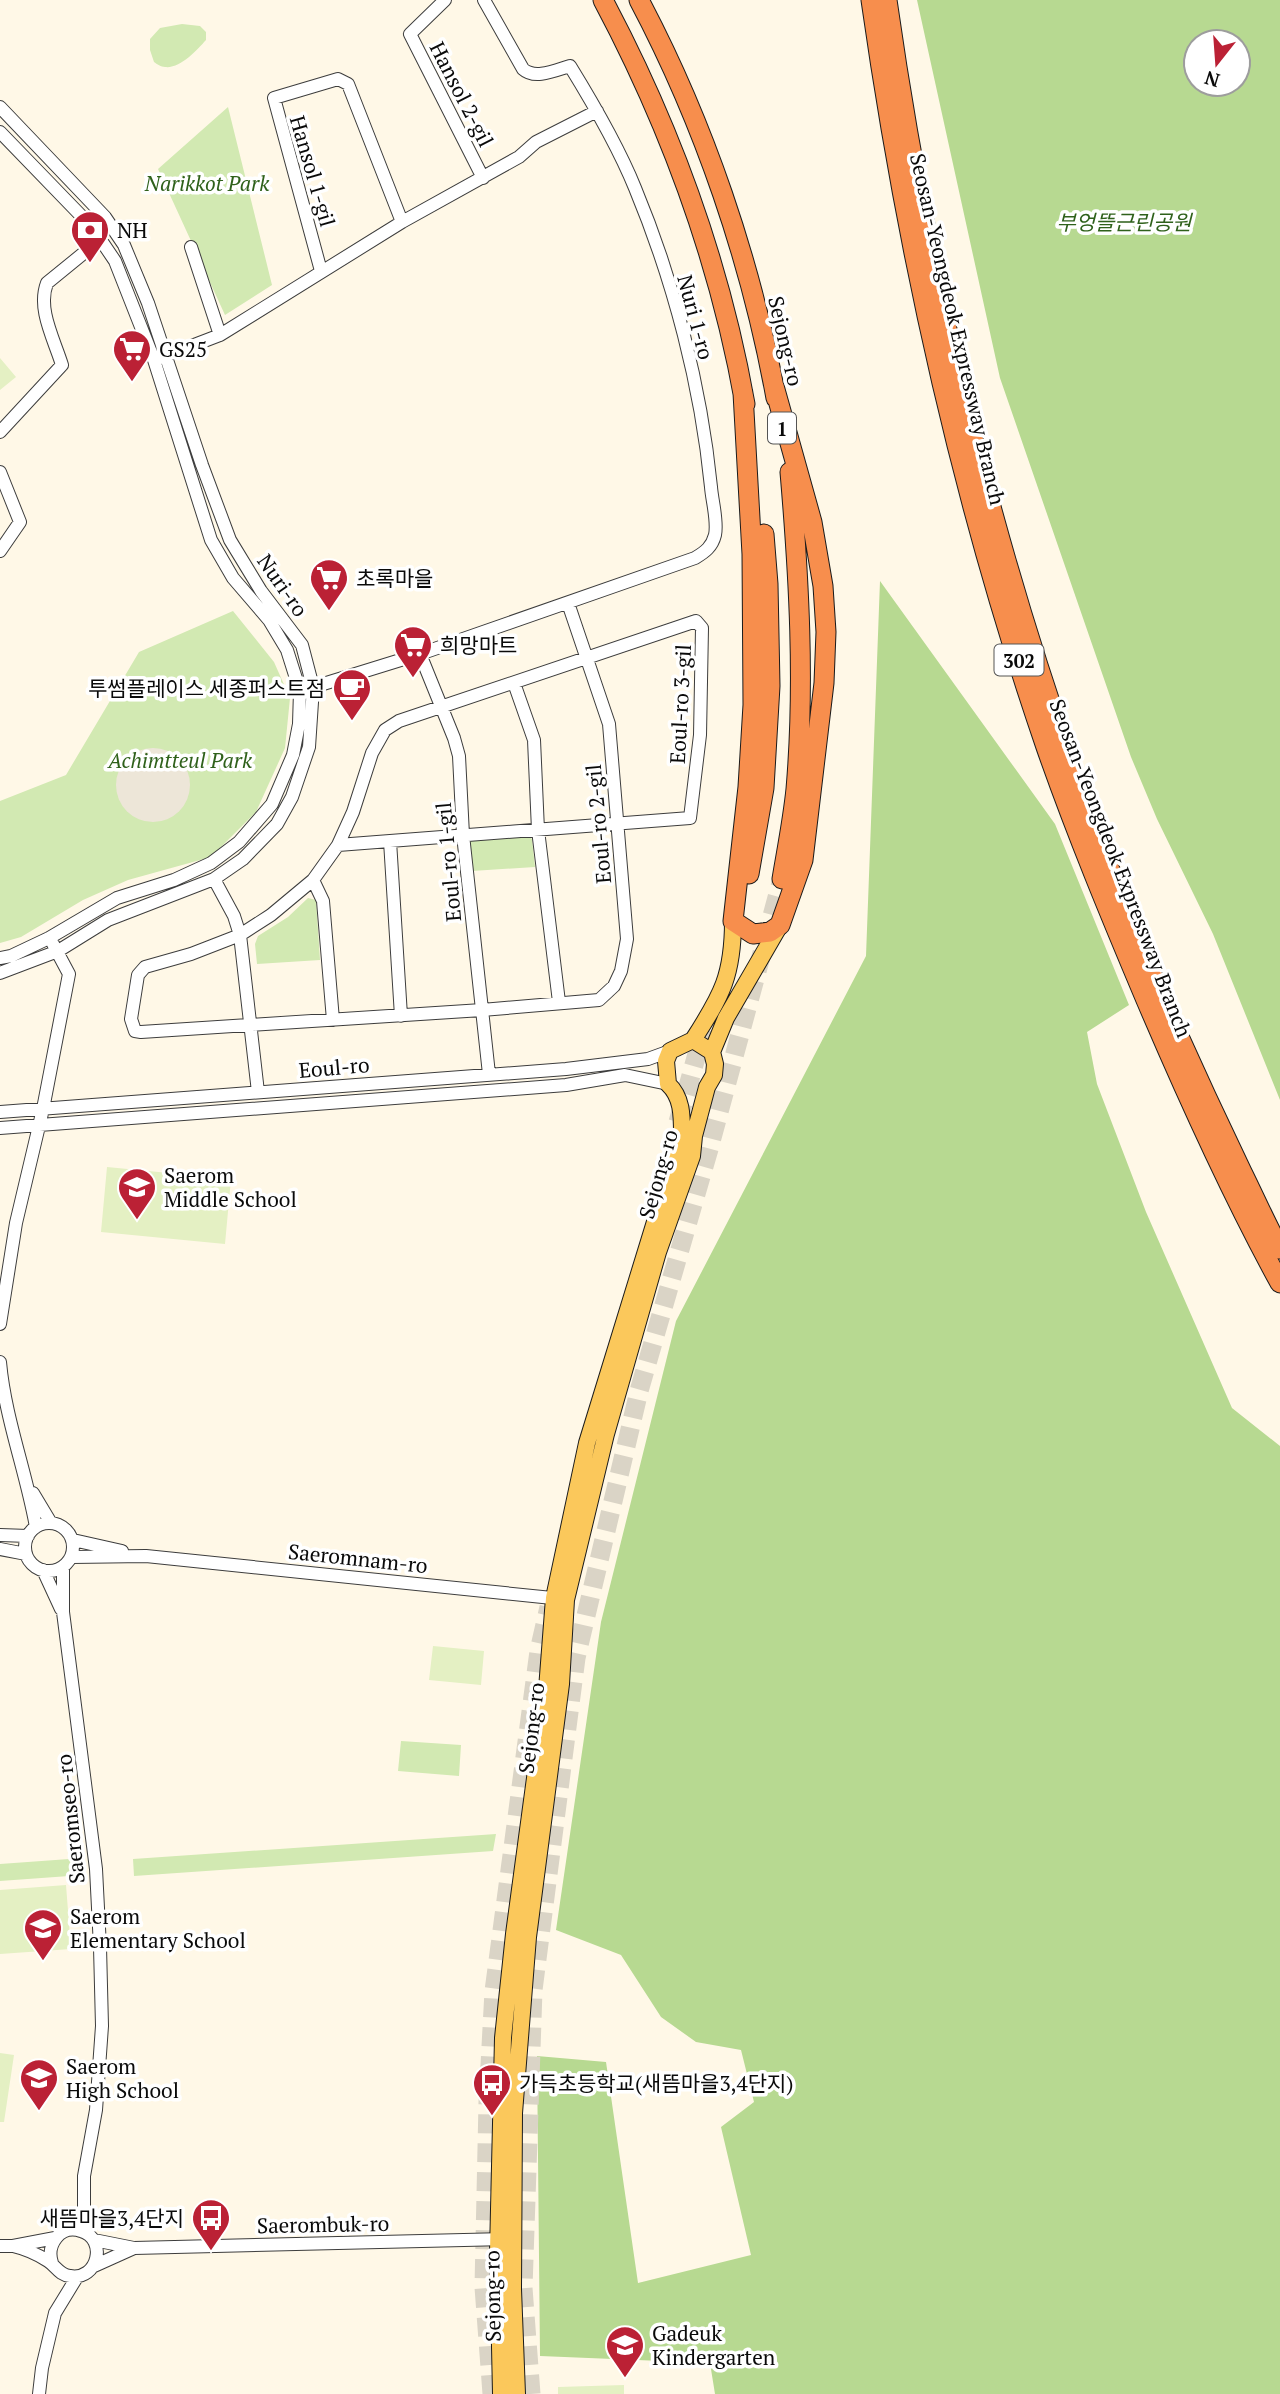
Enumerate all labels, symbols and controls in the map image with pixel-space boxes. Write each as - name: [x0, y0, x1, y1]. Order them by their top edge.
- north arrow: [1182, 28, 1252, 98]
- street label: Hansol 2-gil: [424, 37, 500, 151]
- text: N: [1201, 66, 1222, 94]
- street label: Hansol 1-gil: [284, 112, 342, 230]
- street label: Seosan-Yeongdeok Expressway Branch: [904, 150, 1012, 508]
- park label: Narikkot Park: [144, 169, 270, 197]
- park label: 부엉뜰근린공원: [1056, 208, 1193, 236]
- bank icon: NH: [69, 209, 111, 264]
- place label: NH: [117, 216, 148, 244]
- street label: Nuri 1-ro: [671, 271, 721, 363]
- street label: Sejong-ro: [762, 293, 810, 389]
- supermarket icon: GS25: [111, 328, 153, 383]
- place label: GS25: [159, 335, 207, 363]
- road number: 1: [768, 412, 796, 444]
- street label: Nuri-ro: [251, 548, 315, 622]
- supermarket icon: 초록마을: [308, 557, 350, 612]
- place label: 초록마을: [356, 564, 433, 592]
- supermarket icon: 희망마트: [392, 624, 434, 679]
- place label: 희망마트: [440, 631, 517, 659]
- street label: Eoul-ro 3-gil: [663, 643, 697, 765]
- road number: 302: [995, 645, 1044, 676]
- cafe icon: 투썸플레이스 세종퍼스트점: [331, 667, 373, 722]
- place label: 투썸플레이스 세종퍼스트점: [88, 674, 325, 702]
- street label: Seosan-Yeongdeok Expressway Branch: [1043, 695, 1199, 1041]
- park label: Achimtteul Park: [106, 746, 253, 774]
- street label: Eoul-ro 2-gil: [579, 763, 617, 885]
- street label: Eoul-ro 1-gil: [429, 801, 467, 923]
- street label: Eoul-ro: [298, 1050, 370, 1084]
- street label: Sejong-ro: [632, 1126, 684, 1222]
- place label: Saerom Middle School: [164, 1161, 297, 1213]
- school or university icon: Saerom Middle School: [116, 1166, 158, 1221]
- street label: Saeromnam-ro: [287, 1537, 429, 1579]
- street label: Sejong-ro: [512, 1681, 550, 1775]
- street label: Saeromseo-ro: [49, 1753, 91, 1885]
- place label: Saerom Elementary School: [70, 1902, 246, 1954]
- school or university icon: Saerom Elementary School: [22, 1907, 64, 1962]
- place label: Saerom High School: [66, 2052, 179, 2104]
- school or university icon: Saerom High School: [18, 2057, 60, 2112]
- bus stop icon: 가득초등학교(새뜸마을3,4단지): [471, 2062, 513, 2117]
- place label: 가득초등학교(새뜸마을3,4단지): [519, 2069, 794, 2097]
- bus stop icon: 새뜸마을3,4단지: [190, 2197, 232, 2252]
- place label: 새뜸마을3,4단지: [40, 2204, 184, 2232]
- street label: Saerombuk-ro: [257, 2209, 389, 2239]
- street label: Sejong-ro: [477, 2250, 507, 2342]
- place label: Gadeuk Kindergarten: [652, 2319, 776, 2371]
- school or university icon: Gadeuk Kindergarten: [604, 2324, 646, 2379]

